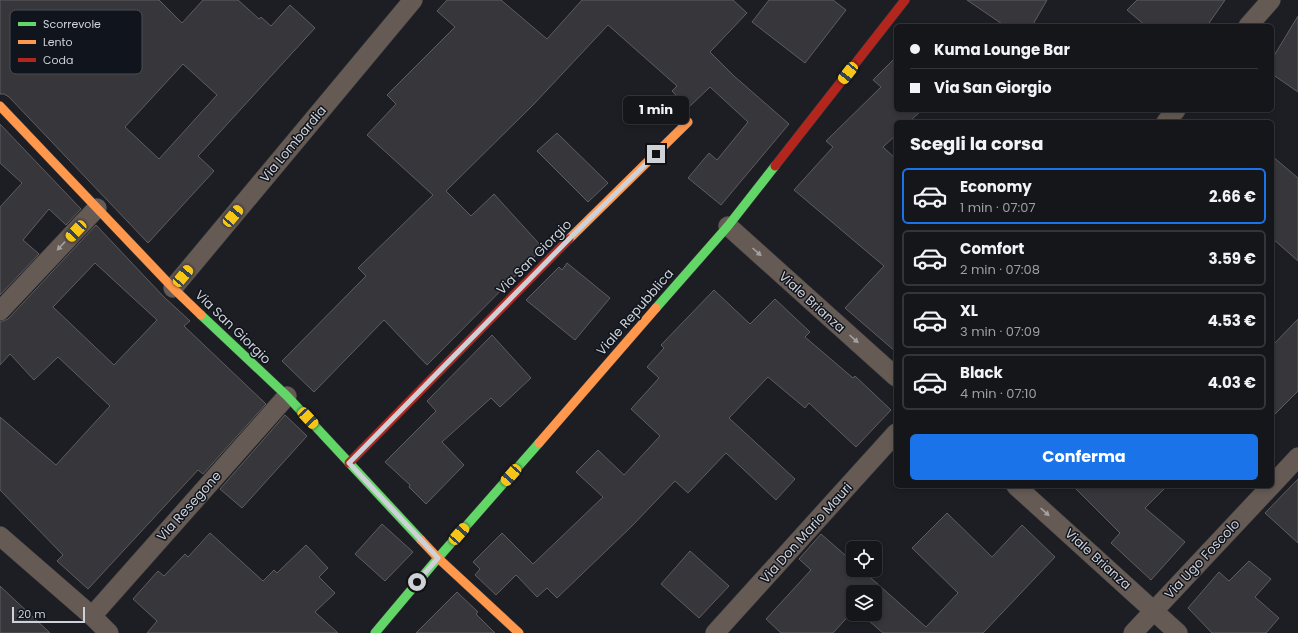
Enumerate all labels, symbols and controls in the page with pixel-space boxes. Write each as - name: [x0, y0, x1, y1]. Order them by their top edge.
- legend: [10, 10, 142, 74]
- text: Scorrevole: [43, 16, 101, 32]
- text: Lento: [43, 34, 73, 50]
- text: Kuma Lounge Bar: [934, 39, 1070, 60]
- text: Coda: [43, 52, 73, 68]
- car: [836, 60, 860, 86]
- text: Via San Giorgio: [934, 77, 1051, 98]
- callout: 1 min: [623, 96, 689, 124]
- text: 1 min: [639, 100, 673, 119]
- street label: Via Lombardia: [255, 102, 331, 186]
- text: Scegli la corsa: [910, 131, 1043, 156]
- route end: [647, 145, 665, 163]
- text: Economy: [960, 176, 1032, 197]
- icon: car: [912, 178, 948, 214]
- text: 2.66 €: [1209, 186, 1256, 207]
- text: 1 min · 07:07: [960, 198, 1036, 217]
- car: [221, 203, 245, 229]
- street label: Via San Giorgio: [492, 215, 576, 299]
- car: [63, 218, 89, 244]
- text: Comfort: [960, 238, 1024, 259]
- icon: car: [912, 240, 948, 276]
- one-way arrow: [56, 241, 66, 251]
- one-way arrow: [752, 248, 762, 257]
- text: 3.59 €: [1209, 248, 1256, 269]
- text: 2 min · 07:08: [960, 260, 1040, 279]
- car: [171, 263, 195, 289]
- street label: Viale Repubblica: [592, 265, 678, 359]
- street label: Viale Brianza: [775, 267, 849, 337]
- street label: Via San Giorgio: [191, 286, 275, 368]
- text: XL: [960, 300, 978, 321]
- icon: car: [912, 302, 948, 338]
- text: 4.53 €: [1208, 310, 1256, 331]
- text: 3 min · 07:09: [960, 322, 1040, 341]
- one-way arrow: [848, 335, 859, 344]
- text: Black: [960, 362, 1003, 383]
- icon: car: [912, 364, 948, 400]
- text: 4.03 €: [1208, 372, 1256, 393]
- text: 4 min · 07:10: [960, 384, 1037, 403]
- car: [295, 405, 321, 431]
- button: Conferma: [910, 434, 1258, 480]
- car: [499, 462, 523, 488]
- street label: Via Resegone: [152, 467, 226, 545]
- street label: Via Don Mario Mauri: [756, 478, 856, 588]
- one-way arrow: [1041, 507, 1050, 516]
- street label: Via Ugo Foscolo: [1160, 515, 1244, 603]
- car: [447, 521, 471, 547]
- street label: Viale Brianza: [1061, 524, 1135, 594]
- map controls: [846, 541, 882, 621]
- button: locate: [846, 541, 882, 577]
- route start: [408, 573, 426, 591]
- button: layers: [846, 585, 882, 621]
- scale bar: [12, 605, 85, 624]
- text: 20 m: [18, 606, 46, 622]

